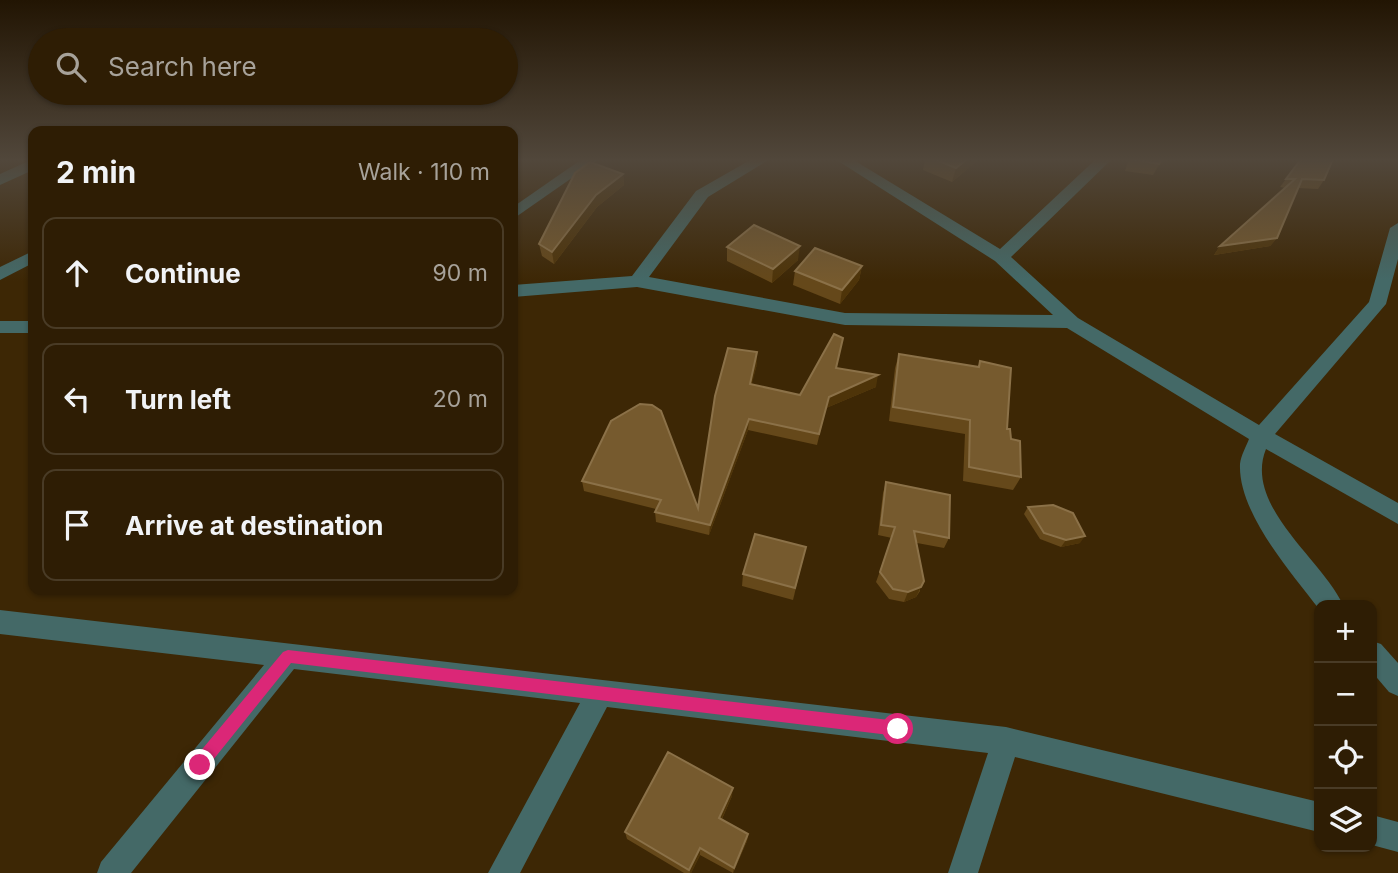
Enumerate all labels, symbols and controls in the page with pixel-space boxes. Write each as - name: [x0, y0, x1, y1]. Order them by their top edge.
- search box: [28, 28, 518, 105]
- icon: search: [52, 48, 90, 86]
- text: Search here: [108, 51, 257, 82]
- text: 2 min: [56, 154, 136, 190]
- text: Walk · 110 m: [358, 158, 490, 186]
- icon: ahead: [58, 254, 96, 292]
- text: Continue: [125, 258, 241, 289]
- text: 90 m: [433, 259, 488, 287]
- icon: left: [58, 380, 96, 418]
- text: Turn left: [125, 384, 231, 415]
- text: 20 m: [433, 385, 488, 413]
- icon: arrive: [58, 506, 96, 544]
- text: Arrive at destination: [125, 510, 384, 541]
- map controls: [1314, 600, 1377, 852]
- button: +: [1314, 600, 1377, 663]
- button: −: [1314, 663, 1377, 726]
- route start: [882, 713, 913, 744]
- button: locate: [1314, 726, 1377, 789]
- route end: [184, 749, 215, 780]
- button: layers: [1314, 789, 1377, 852]

